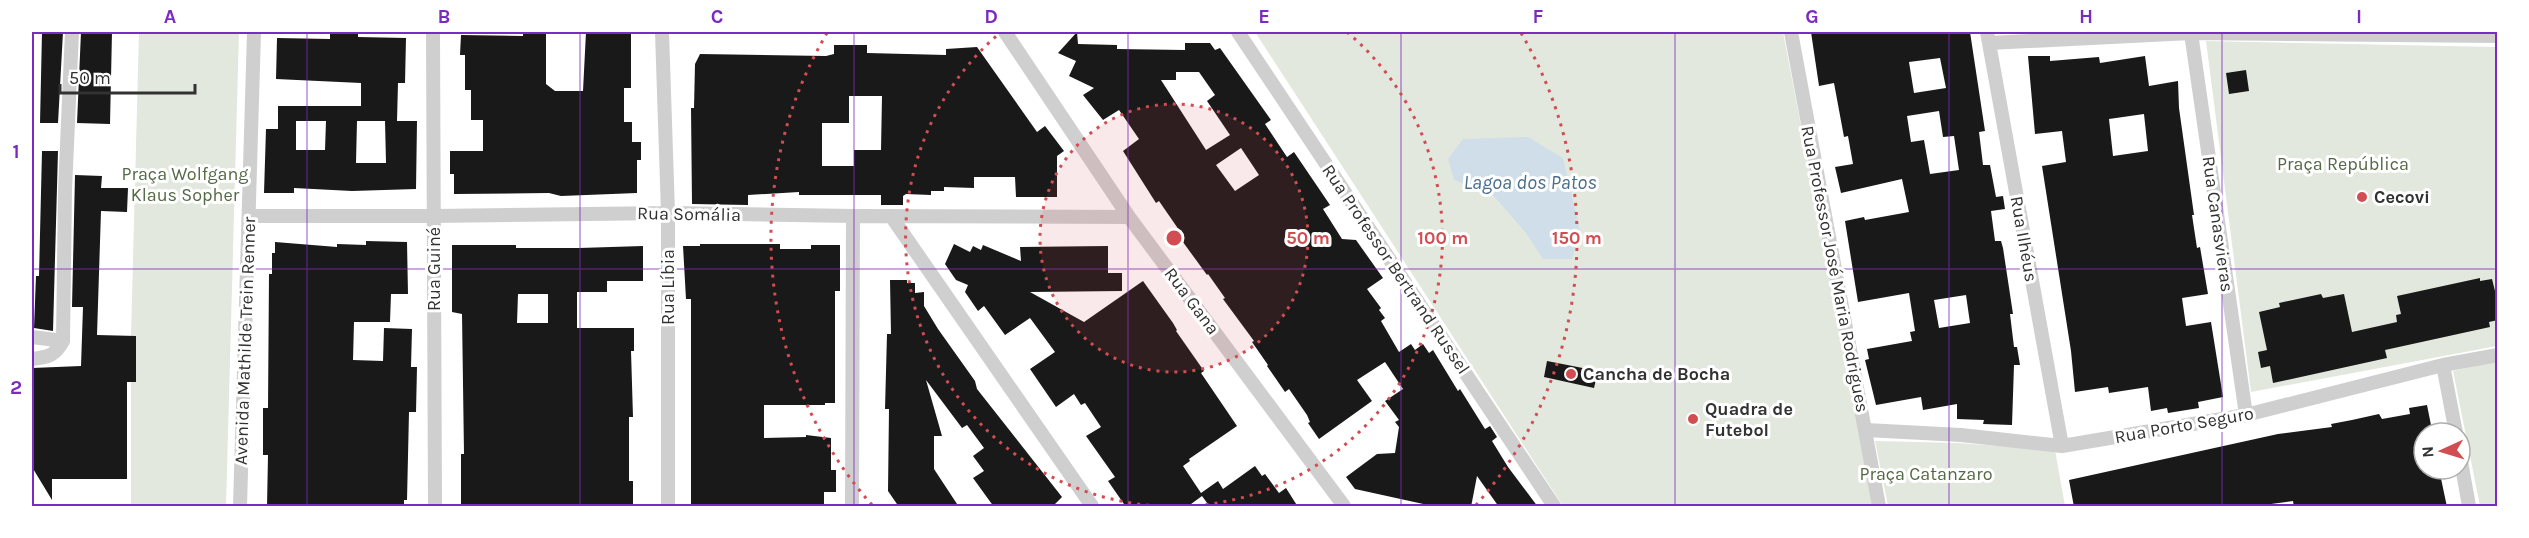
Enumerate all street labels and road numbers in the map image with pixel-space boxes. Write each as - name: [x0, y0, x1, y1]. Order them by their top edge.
- street label: Rua Professor José Maria Rodrigues: [1796, 124, 1874, 414]
- street label: Rua Canasvieras: [2198, 155, 2238, 293]
- street label: Rua Professor Bertrand Russel: [1317, 160, 1475, 378]
- street label: Rua Ilhéus: [2006, 194, 2042, 284]
- street label: Rua Somália: [637, 202, 741, 226]
- street label: Avenida Mathilde Trein Renner: [230, 216, 260, 465]
- street label: Rua Guiné: [423, 227, 445, 311]
- street label: Rua Líbia: [657, 249, 679, 325]
- street label: Rua Gana: [1160, 263, 1224, 339]
- street label: Rua Porto Seguro: [2113, 402, 2255, 448]

